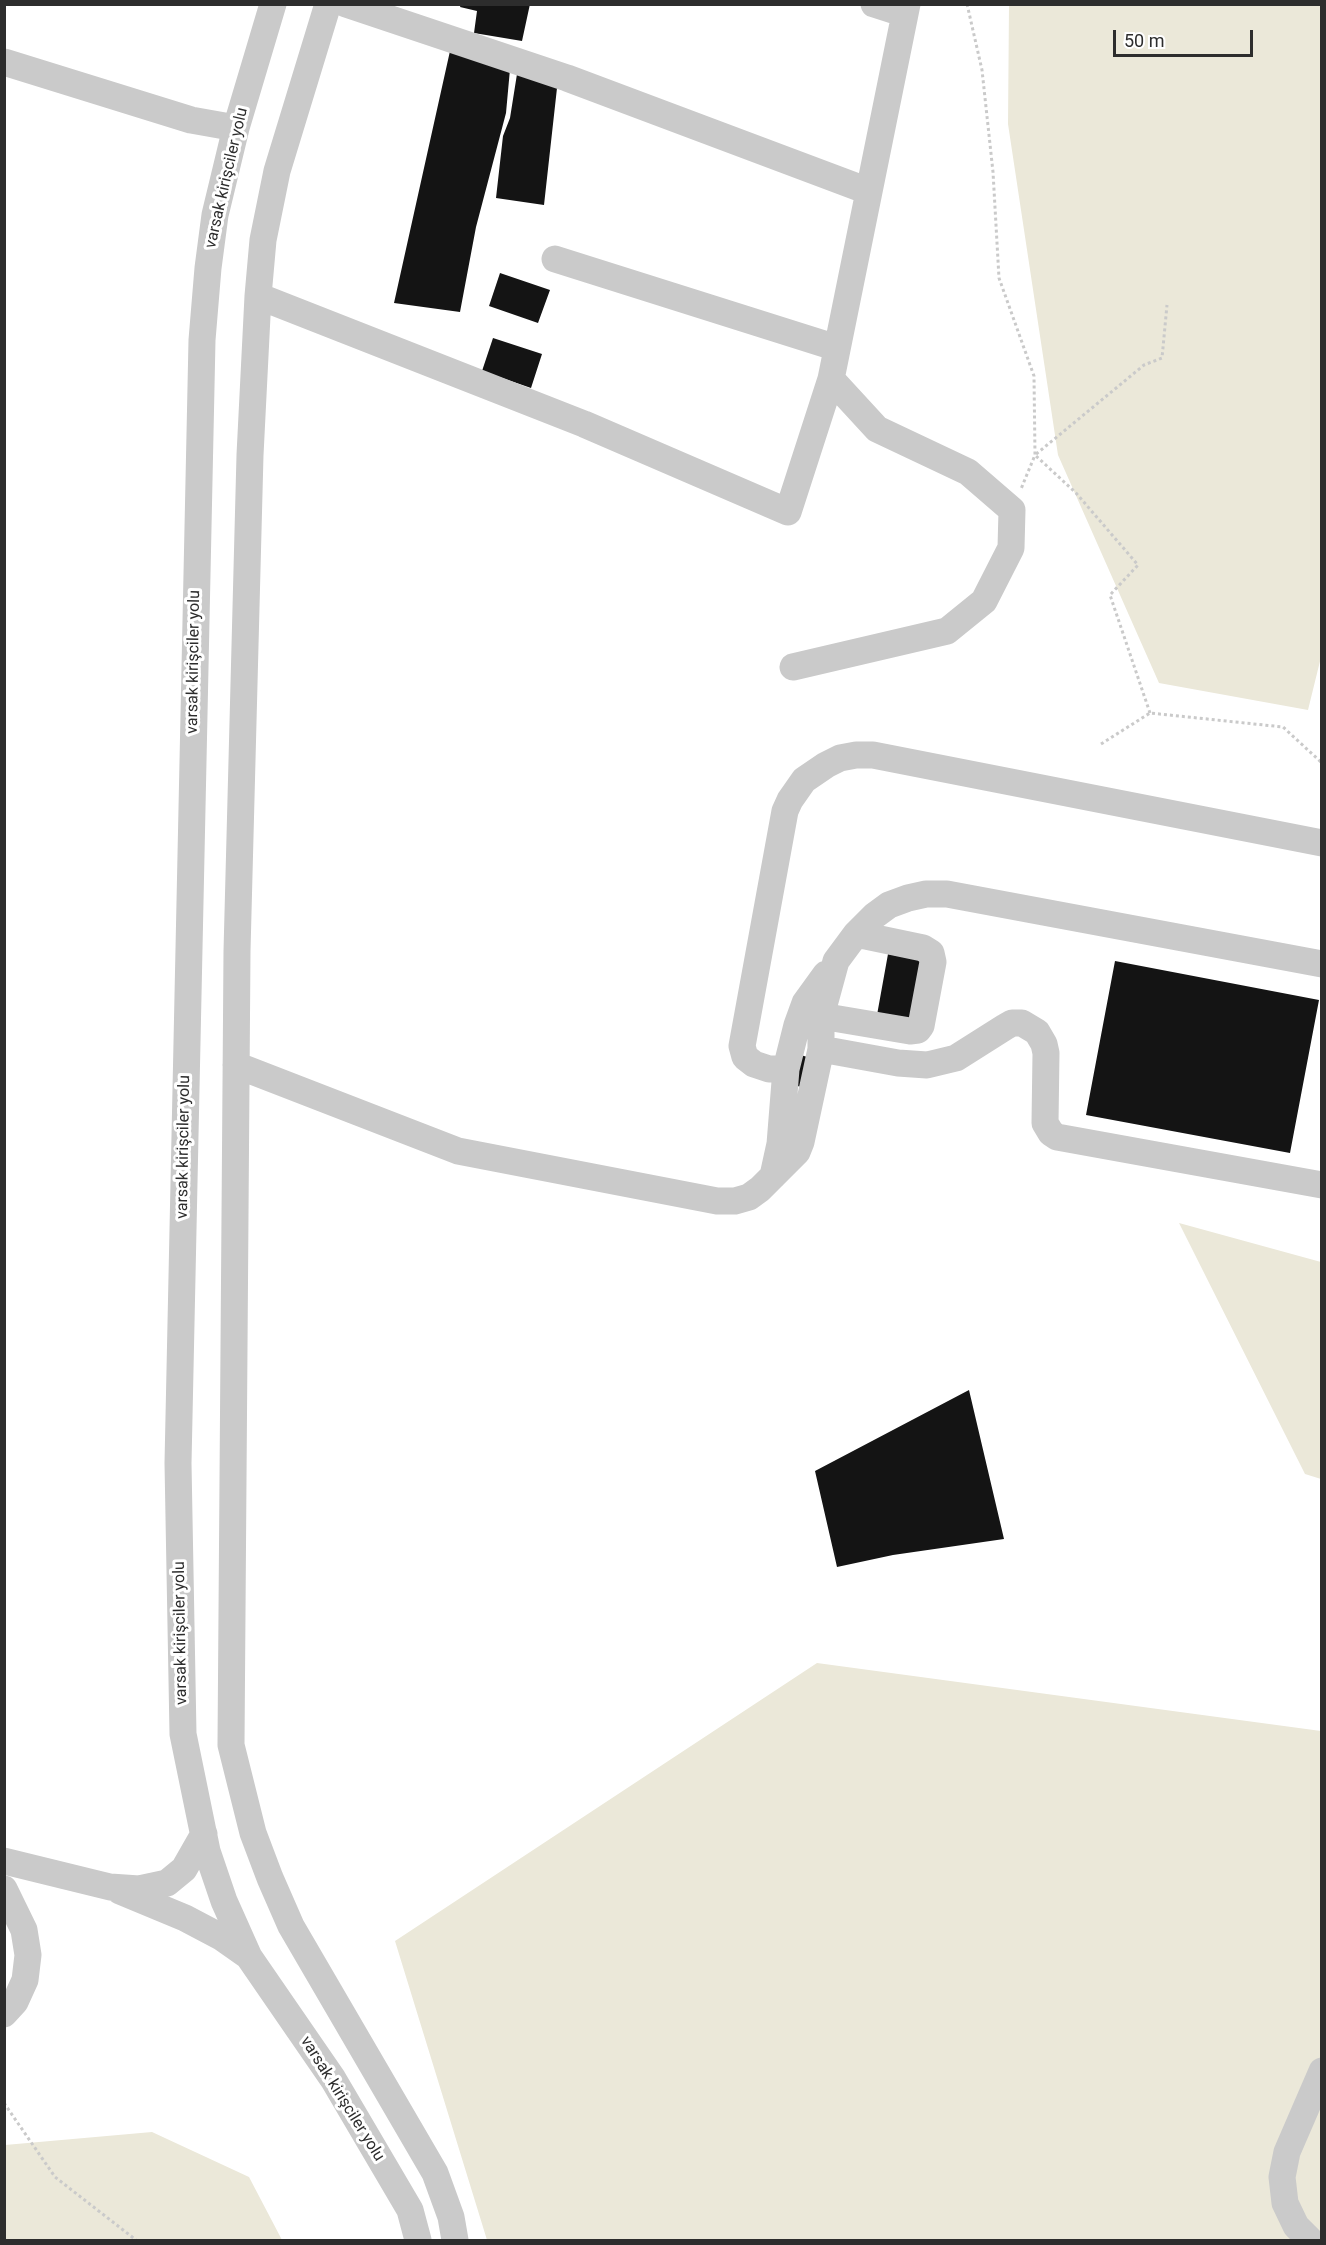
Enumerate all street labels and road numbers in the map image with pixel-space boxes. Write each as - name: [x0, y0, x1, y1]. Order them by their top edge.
- street label: varsak kirişciler yolu: [201, 106, 253, 250]
- street label: varsak kirişciler yolu: [183, 590, 205, 734]
- street label: varsak kirişciler yolu: [173, 1075, 195, 1219]
- street label: varsak kirişciler yolu: [170, 1561, 192, 1705]
- street label: varsak kirişciler yolu: [296, 2033, 388, 2165]

